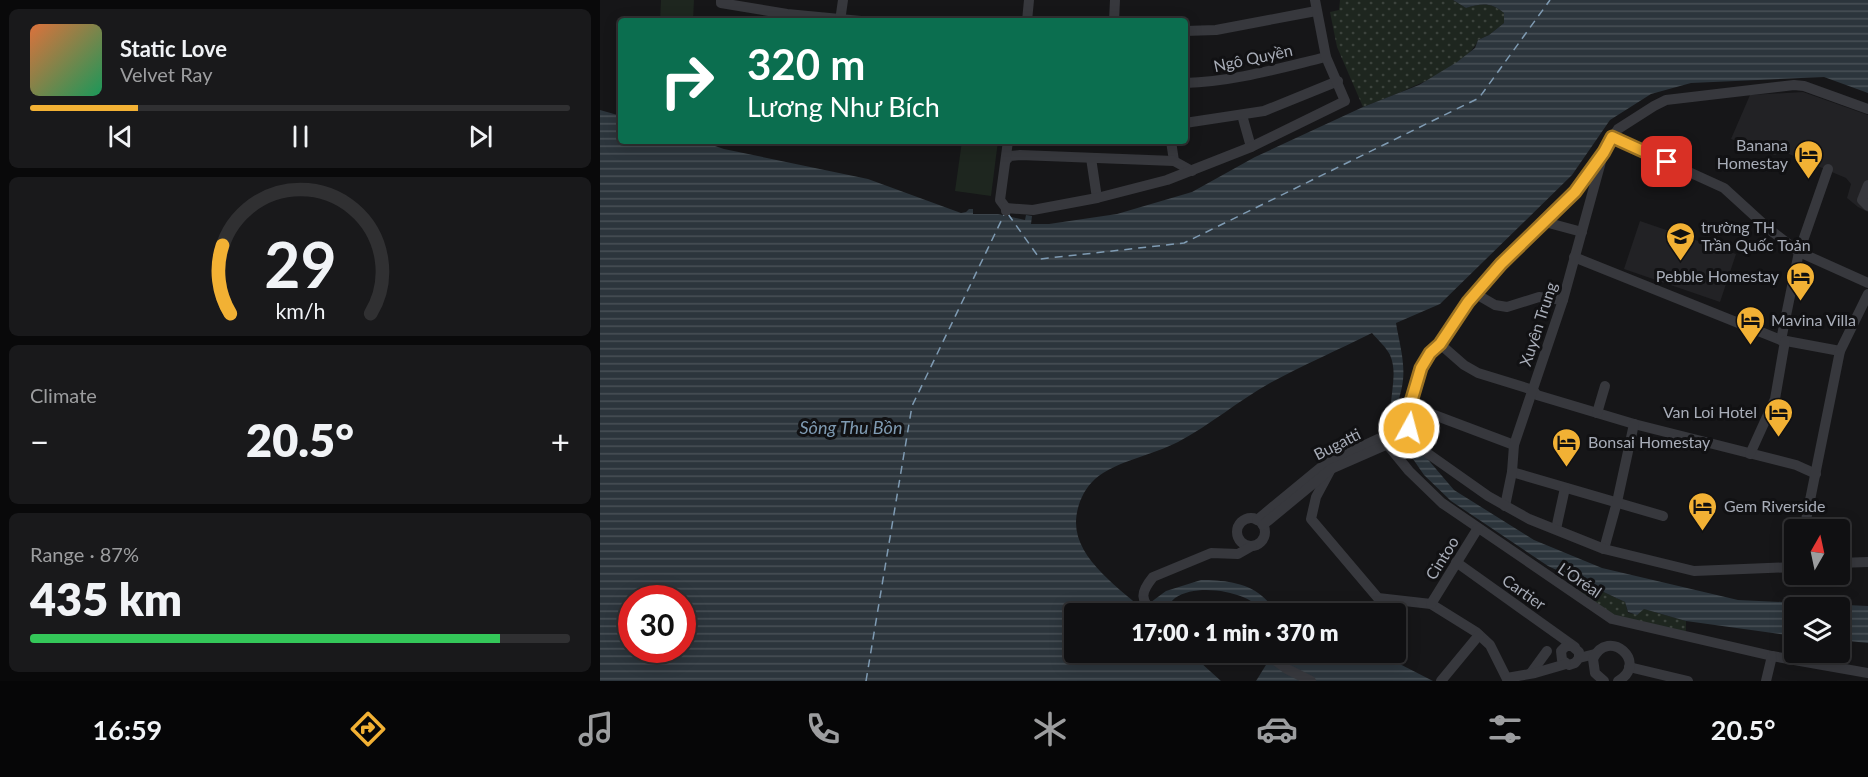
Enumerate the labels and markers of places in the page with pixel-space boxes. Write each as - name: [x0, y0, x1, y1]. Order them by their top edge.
- place label: Banana Homestay: [1717, 135, 1789, 172]
- pin: [1641, 136, 1692, 187]
- hotel icon: Banana Homestay: [1793, 138, 1825, 180]
- place label: trường TH Trần Quốc Toản: [1701, 217, 1811, 254]
- school or university icon: trường TH Trần Quốc Toản: [1664, 220, 1696, 262]
- hotel icon: Pebble Homestay: [1784, 260, 1816, 302]
- place label: Pebble Homestay: [1656, 266, 1780, 285]
- hotel icon: Mavina Villa: [1734, 304, 1766, 346]
- place label: Mavina Villa: [1771, 310, 1856, 329]
- hotel icon: Van Loi Hotel: [1762, 396, 1794, 438]
- place label: Van Loi Hotel: [1663, 402, 1757, 421]
- hotel icon: Bonsai Homestay: [1551, 426, 1583, 468]
- place label: Bonsai Homestay: [1588, 432, 1711, 451]
- hotel icon: Gem Riverside: [1687, 490, 1719, 532]
- place label: Gem Riverside: [1724, 496, 1825, 515]

